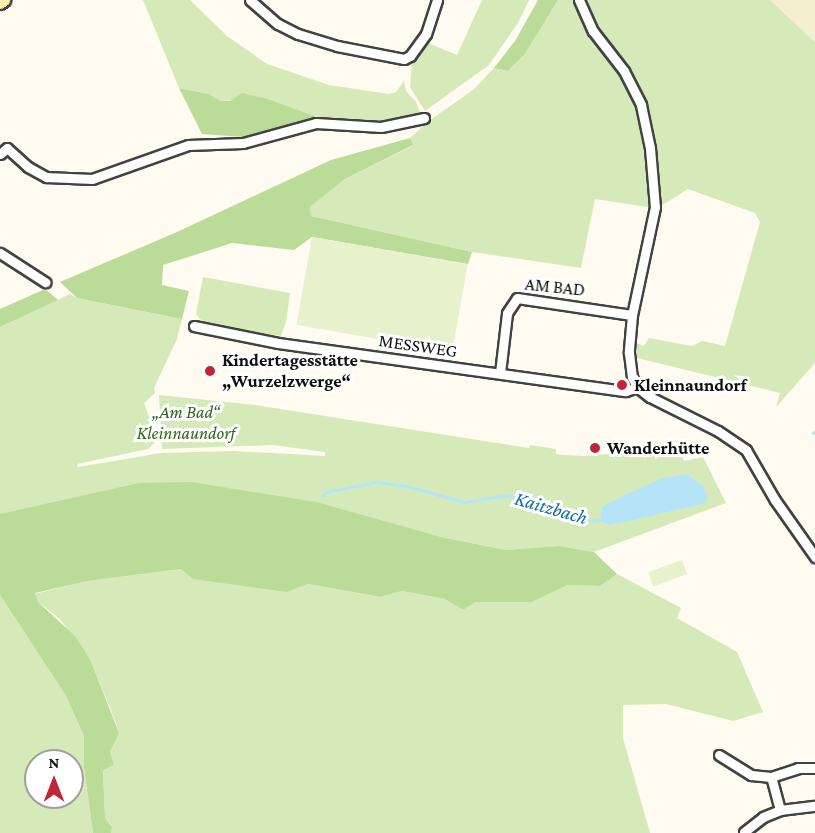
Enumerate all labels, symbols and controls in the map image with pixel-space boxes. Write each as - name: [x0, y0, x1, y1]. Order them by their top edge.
- street label: AM BAD: [524, 273, 586, 301]
- street label: MESSWEG: [377, 330, 459, 362]
- place label: Kindertagesstätte „Wurzelzwerge“: [222, 350, 358, 392]
- marker: Kindertagesstätte „Wurzelzwerge“: [203, 364, 217, 378]
- place label: Kleinnaundorf: [634, 374, 747, 396]
- marker: Kleinnaundorf: [615, 378, 629, 392]
- park label: „Am Bad“ Kleinnaundorf: [137, 402, 235, 444]
- place label: Wanderhütte: [607, 437, 709, 459]
- marker: Wanderhütte: [588, 441, 602, 455]
- water label: Kaitzbach: [512, 486, 590, 530]
- north arrow: [24, 749, 84, 809]
- text: N: [49, 754, 59, 771]

